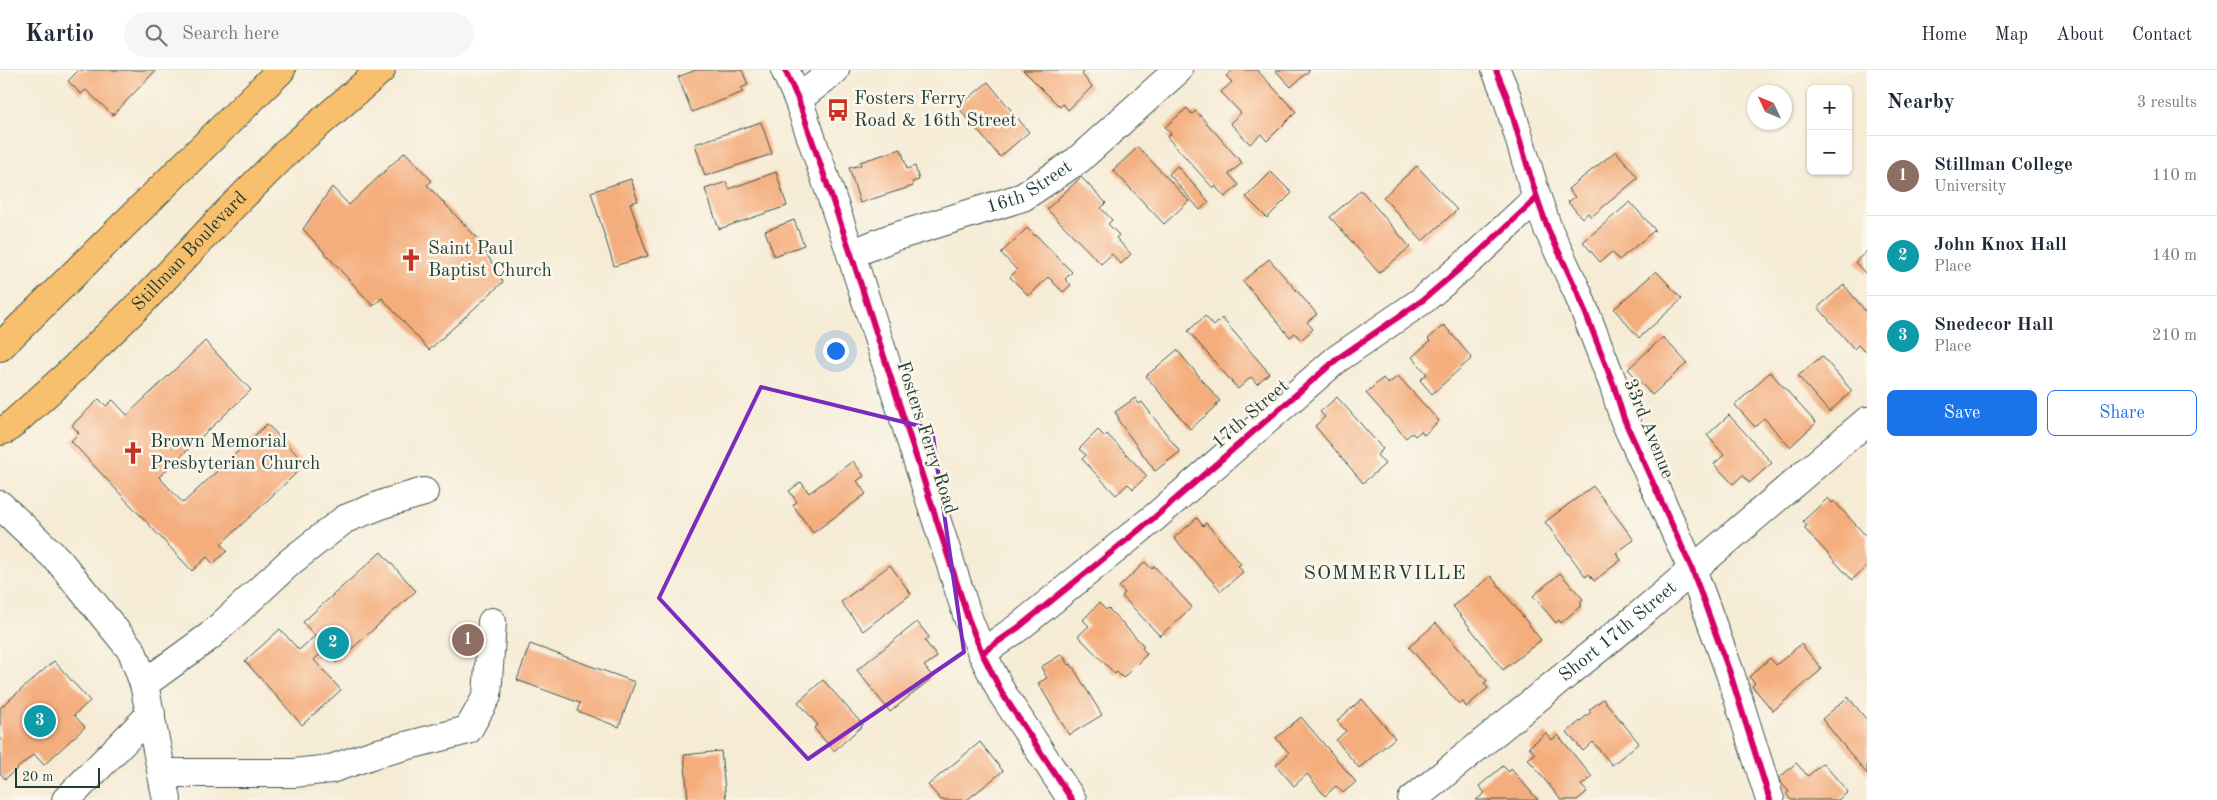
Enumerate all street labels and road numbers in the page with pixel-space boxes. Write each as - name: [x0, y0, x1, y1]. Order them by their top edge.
- street label: 16th Street: [984, 157, 1076, 217]
- street label: Stillman Boulevard: [129, 188, 251, 315]
- street label: Fosters Ferry Road: [892, 359, 960, 517]
- street label: 17th Street: [1209, 377, 1293, 453]
- street label: 33rd Avenue: [1619, 377, 1677, 481]
- street label: Short 17th Street: [1556, 578, 1681, 686]

